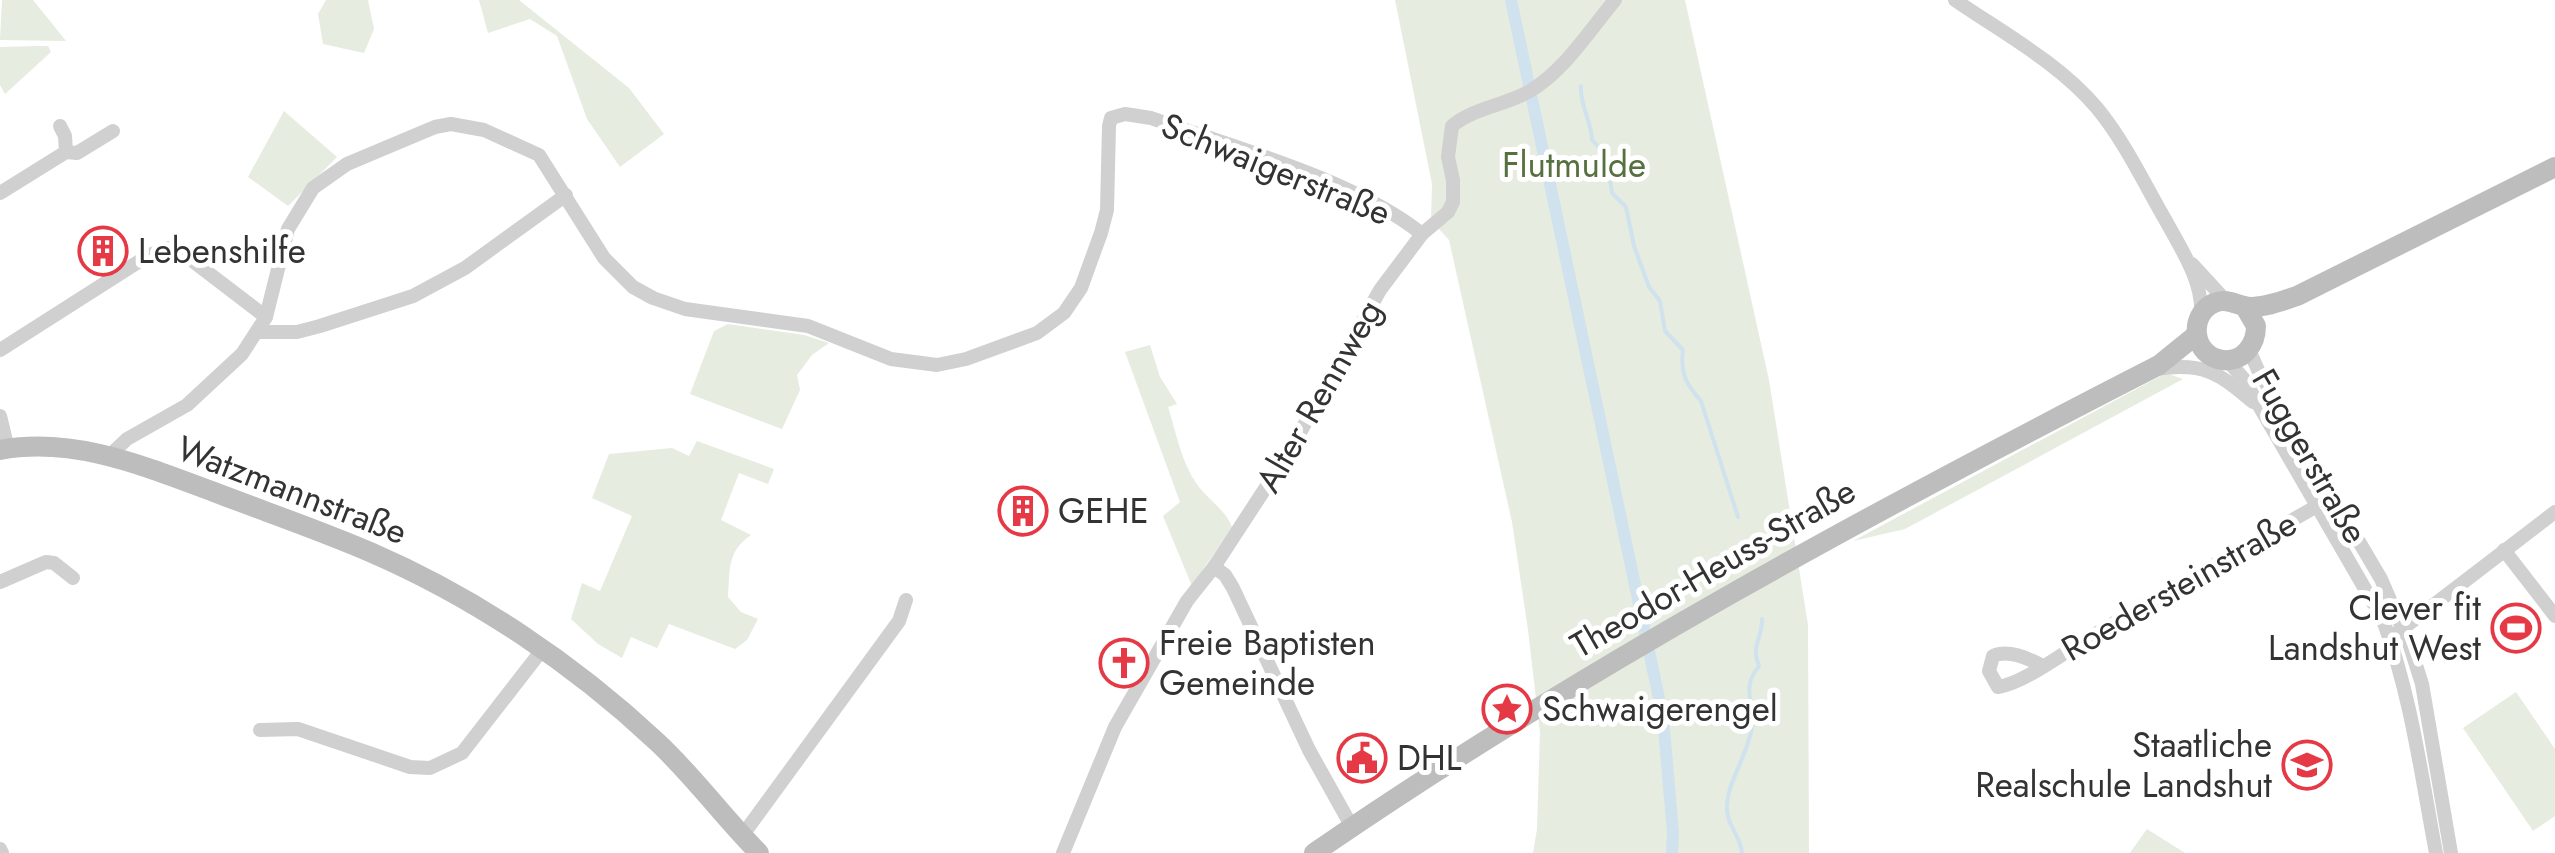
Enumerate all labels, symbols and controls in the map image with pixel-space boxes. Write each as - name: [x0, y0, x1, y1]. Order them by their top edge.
- street label: Schwaigerstraße: [1154, 100, 1398, 238]
- park label: Flutmulde: [1502, 140, 1646, 190]
- building icon: Lebenshilfe: [77, 225, 129, 277]
- place label: Lebenshilfe: [138, 226, 306, 276]
- street label: Alter Rennweg: [1243, 290, 1395, 502]
- street label: Fuggerstraße: [2240, 359, 2380, 553]
- street label: Watzmannstraße: [170, 423, 414, 557]
- street label: Theodor-Heuss-Straße: [1561, 466, 1865, 670]
- building icon: GEHE: [997, 485, 1049, 537]
- place label: GEHE: [1058, 486, 1149, 536]
- street label: Roedersteinstraße: [2052, 498, 2306, 674]
- place label: Clever fit Landshut West: [2268, 583, 2482, 673]
- sports icon: Clever fit Landshut West: [2490, 602, 2542, 654]
- place label: Freie Baptisten Gemeinde: [1159, 618, 1376, 708]
- church icon: Freie Baptisten Gemeinde: [1098, 637, 1150, 689]
- place icon: Schwaigerengel: [1481, 683, 1533, 735]
- place label: Schwaigerengel: [1542, 684, 1778, 734]
- place label: Staatliche Realschule Landshut: [1975, 720, 2273, 810]
- public building icon: DHL: [1336, 732, 1388, 784]
- place label: DHL: [1397, 733, 1462, 783]
- school or university icon: Staatliche Realschule Landshut: [2281, 739, 2333, 791]

